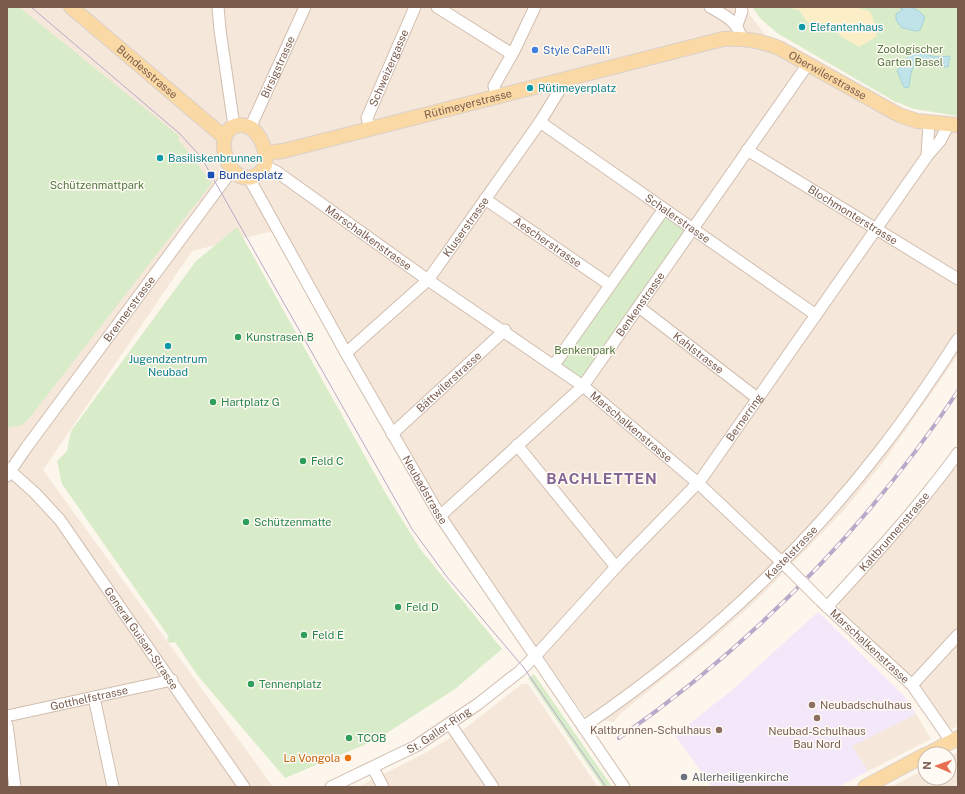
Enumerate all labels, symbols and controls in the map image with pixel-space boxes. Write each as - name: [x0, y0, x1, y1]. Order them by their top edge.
- place label: Elefantenhaus: [810, 21, 884, 33]
- marker: Elefantenhaus: [797, 22, 807, 32]
- street label: Schweizergasse: [367, 28, 411, 108]
- street label: Birsigstrasse: [258, 34, 297, 100]
- street label: Bundesstrasse: [114, 43, 180, 101]
- park label: Zoologischer Garten Basel: [877, 43, 943, 68]
- place label: Style CaPell'i: [543, 44, 610, 56]
- marker: Style CaPell'i: [530, 45, 540, 55]
- street label: Oberwilerstrasse: [786, 49, 869, 102]
- place label: Rütimeyerplatz: [538, 82, 616, 94]
- marker: Rütimeyerplatz: [525, 83, 535, 93]
- street label: Rütimeyerstrasse: [423, 87, 513, 121]
- place label: Basiliskenbrunnen: [168, 152, 262, 164]
- marker: Basiliskenbrunnen: [155, 153, 165, 163]
- place label: Bundesplatz: [219, 169, 283, 181]
- marker: Bundesplatz: [206, 170, 216, 180]
- park label: Schützenmattpark: [50, 179, 144, 191]
- street label: Blochmonterstrasse: [806, 183, 900, 247]
- street label: Schalerstrasse: [643, 191, 712, 245]
- street label: Kluserstrasse: [440, 195, 491, 259]
- street label: Marschalkenstrasse: [323, 203, 414, 272]
- street label: Aescherstrasse: [511, 215, 584, 270]
- street label: Benkenstrasse: [614, 270, 667, 339]
- street label: Brennerstrasse: [101, 274, 157, 344]
- street label: Kahlstrasse: [671, 330, 726, 376]
- place label: Kunstrasen B: [246, 331, 314, 343]
- marker: Kunstrasen B: [233, 332, 243, 342]
- marker: Jugendzentrum Neubad: [163, 341, 173, 351]
- park label: Benkenpark: [554, 344, 616, 356]
- street label: Bättwilerstrasse: [414, 349, 483, 415]
- place label: Jugendzentrum Neubad: [129, 353, 207, 378]
- street label: Marschalkenstrasse: [588, 389, 675, 465]
- street label: Bernerring: [724, 391, 765, 443]
- place label: Hartplatz G: [221, 396, 280, 408]
- marker: Hartplatz G: [208, 397, 218, 407]
- street label: Neubadstrasse: [400, 453, 450, 526]
- place label: Feld C: [311, 455, 343, 467]
- marker: Feld C: [298, 456, 308, 466]
- district label: BACHLETTEN: [546, 470, 658, 487]
- street label: Kaltbrunnenstrasse: [857, 490, 932, 574]
- place label: Schützenmatte: [254, 516, 332, 528]
- marker: Schützenmatte: [241, 517, 251, 527]
- street label: Kastelstrasse: [762, 523, 820, 582]
- street label: General Guisan-Strasse: [102, 585, 181, 692]
- place label: Feld D: [406, 601, 439, 613]
- marker: Feld D: [393, 602, 403, 612]
- street label: Marschalkenstrasse: [828, 607, 912, 685]
- place label: Feld E: [312, 629, 344, 641]
- marker: Feld E: [299, 630, 309, 640]
- place label: Tennenplatz: [259, 678, 322, 690]
- marker: Tennenplatz: [246, 679, 256, 689]
- street label: Gotthelfstrasse: [49, 684, 129, 712]
- place label: Neubadschulhaus: [820, 699, 912, 711]
- marker: Neubadschulhaus: [807, 700, 817, 710]
- street label: St. Galler-Ring: [405, 705, 473, 756]
- marker: Neubad-Schulhaus Bau Nord: [812, 713, 822, 723]
- place label: Kaltbrunnen-Schulhaus: [590, 724, 711, 736]
- marker: Kaltbrunnen-Schulhaus: [714, 725, 724, 735]
- place label: Neubad-Schulhaus Bau Nord: [768, 725, 866, 750]
- place label: TCOB: [357, 732, 386, 744]
- marker: TCOB: [344, 733, 354, 743]
- north arrow: [917, 746, 957, 786]
- place label: La Vongola: [284, 752, 340, 764]
- marker: La Vongola: [343, 753, 353, 763]
- text: N: [921, 761, 933, 770]
- place label: Allerheiligenkirche: [692, 771, 789, 783]
- marker: Allerheiligenkirche: [679, 772, 689, 782]

